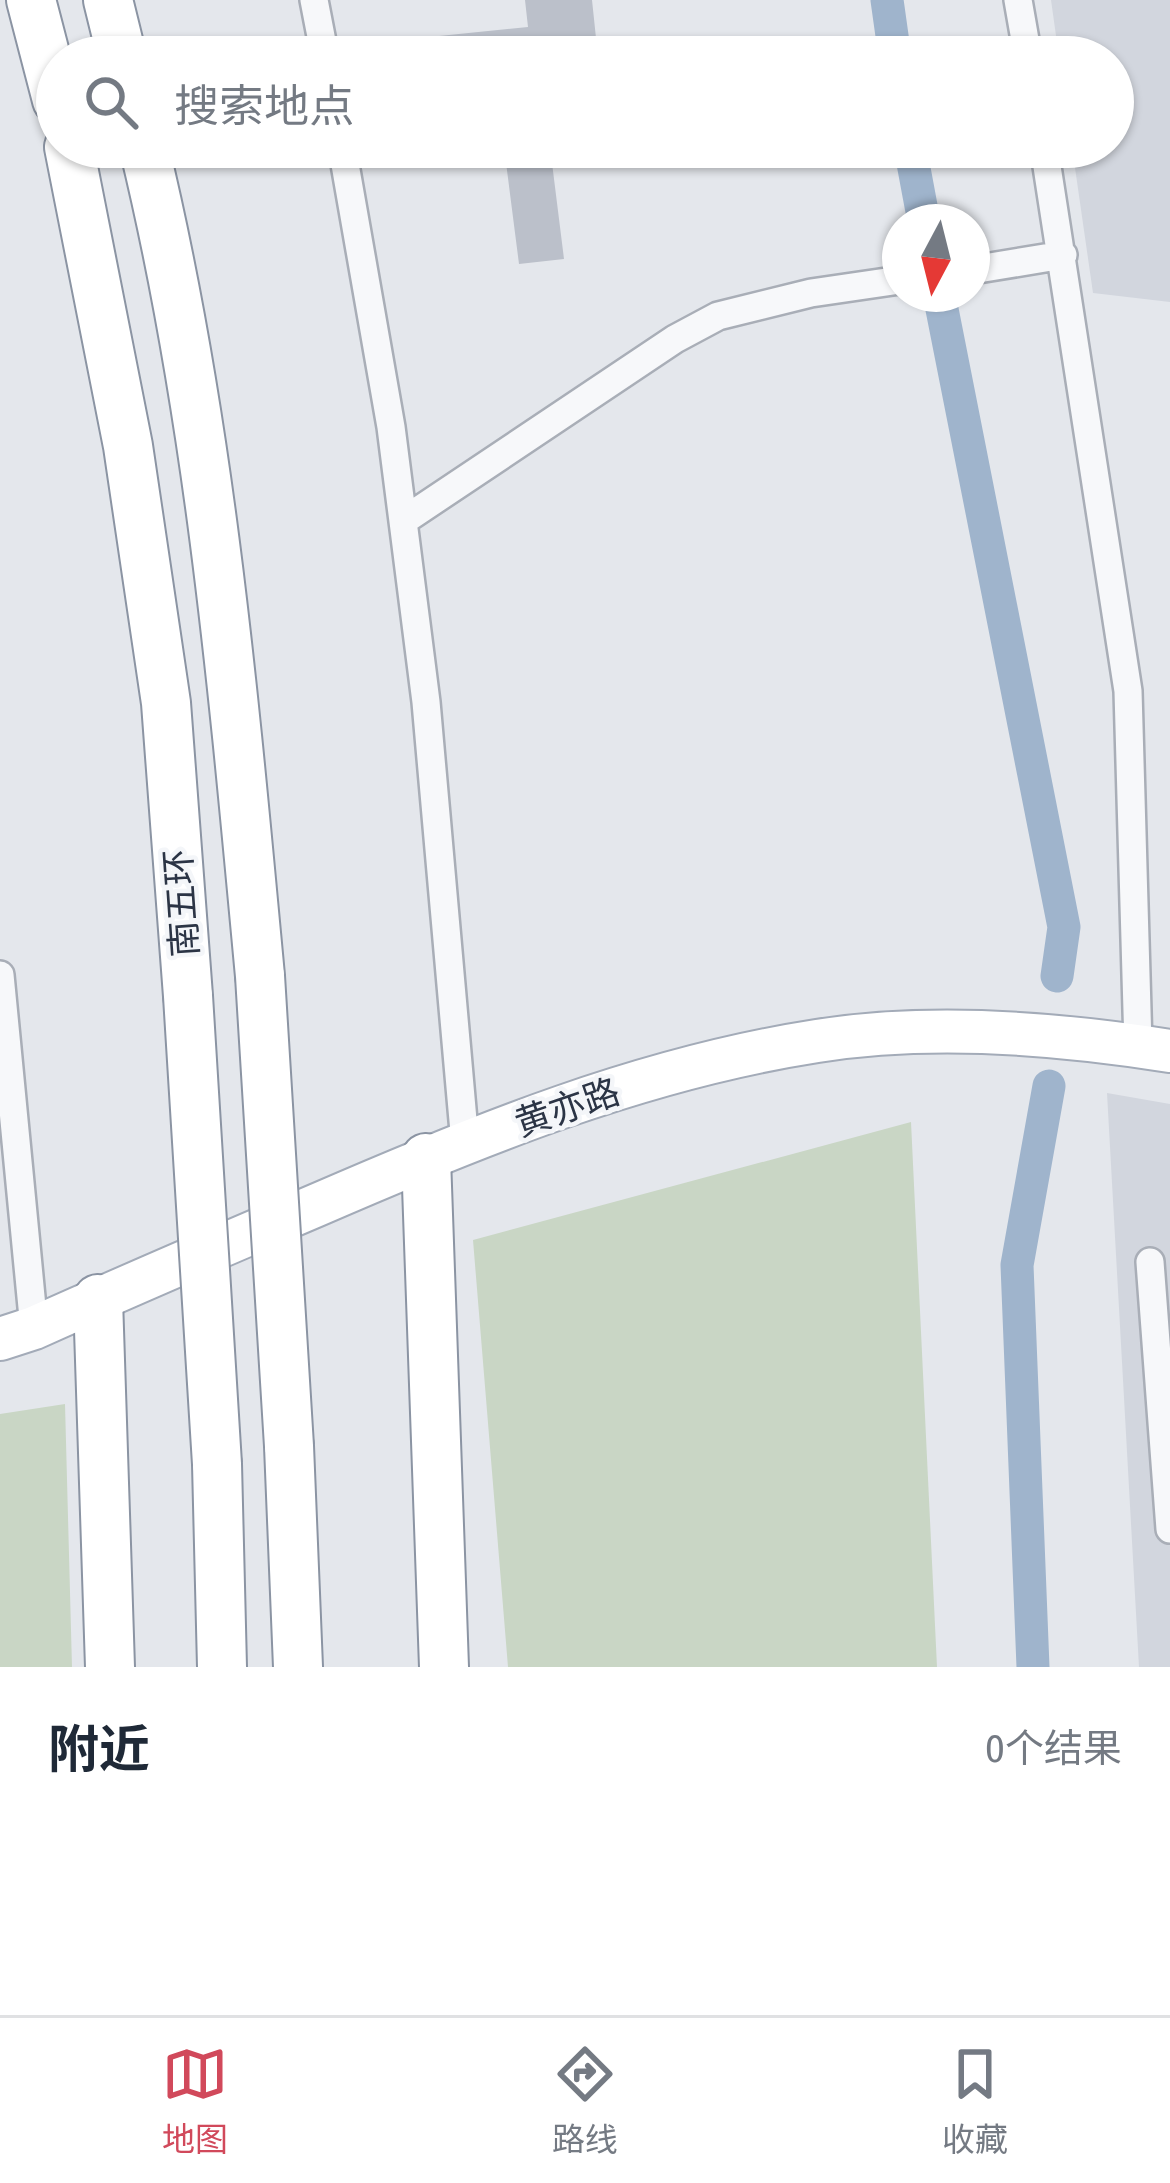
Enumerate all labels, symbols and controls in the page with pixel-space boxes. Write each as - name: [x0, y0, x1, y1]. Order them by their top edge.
- search box: [36, 36, 1134, 168]
- icon: search: [78, 69, 144, 135]
- text: 搜索地点: [174, 80, 354, 134]
- north arrow: [882, 204, 990, 312]
- street label: 南五环: [156, 848, 208, 958]
- street label: 黄亦路: [509, 1070, 626, 1146]
- text: 附近: [48, 1719, 150, 1781]
- text: 0个结果: [985, 1726, 1122, 1772]
- tab: 地图: [162, 2041, 228, 2161]
- tab: 路线: [552, 2041, 618, 2161]
- tab: 收藏: [942, 2041, 1008, 2161]

